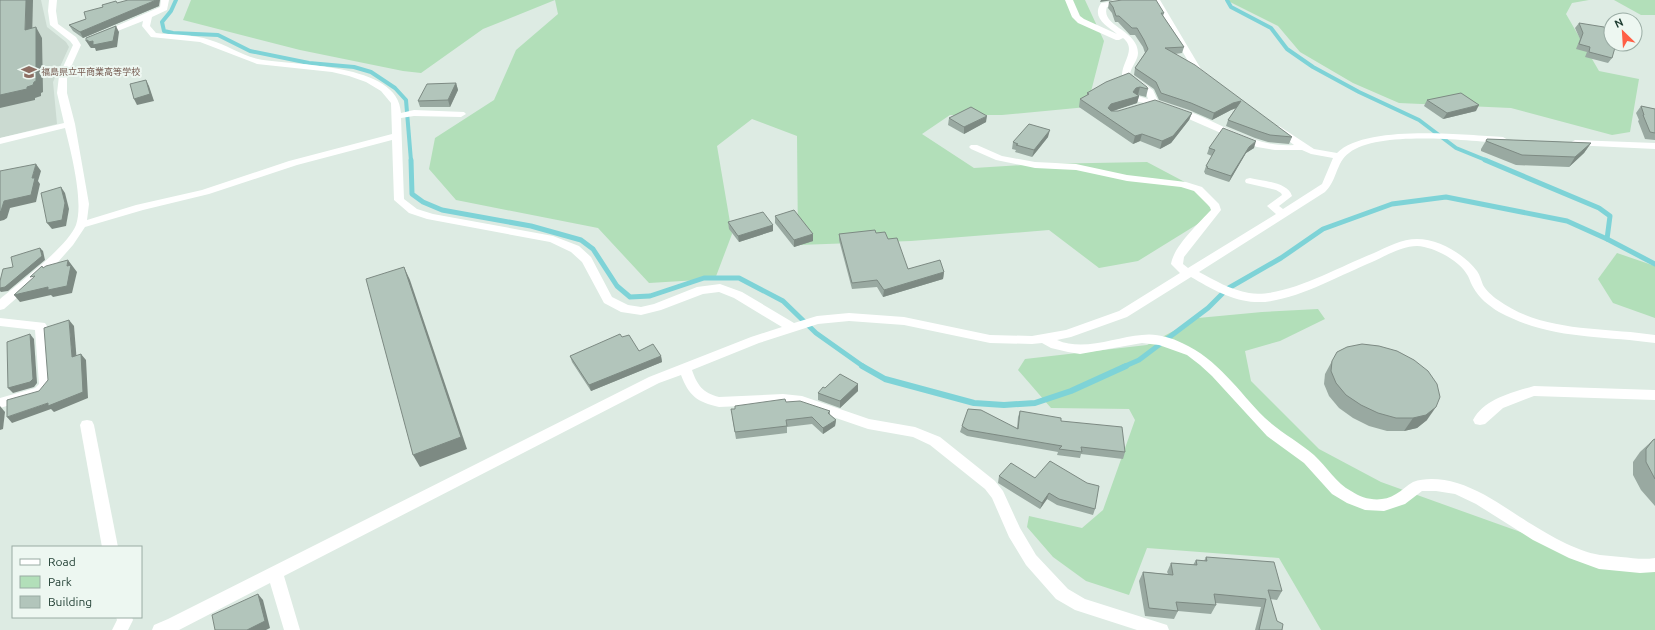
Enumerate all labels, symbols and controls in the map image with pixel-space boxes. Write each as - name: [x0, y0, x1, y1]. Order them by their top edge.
- north arrow: [1603, 12, 1643, 52]
- text: N: [1613, 16, 1625, 30]
- school or university icon: 福島県立平商業高等学校: [20, 63, 38, 81]
- place label: 福島県立平商業高等学校: [41, 67, 140, 77]
- legend: [12, 546, 142, 618]
- text: Road: [48, 555, 76, 568]
- text: Park: [48, 575, 72, 588]
- text: Building: [48, 595, 92, 608]

